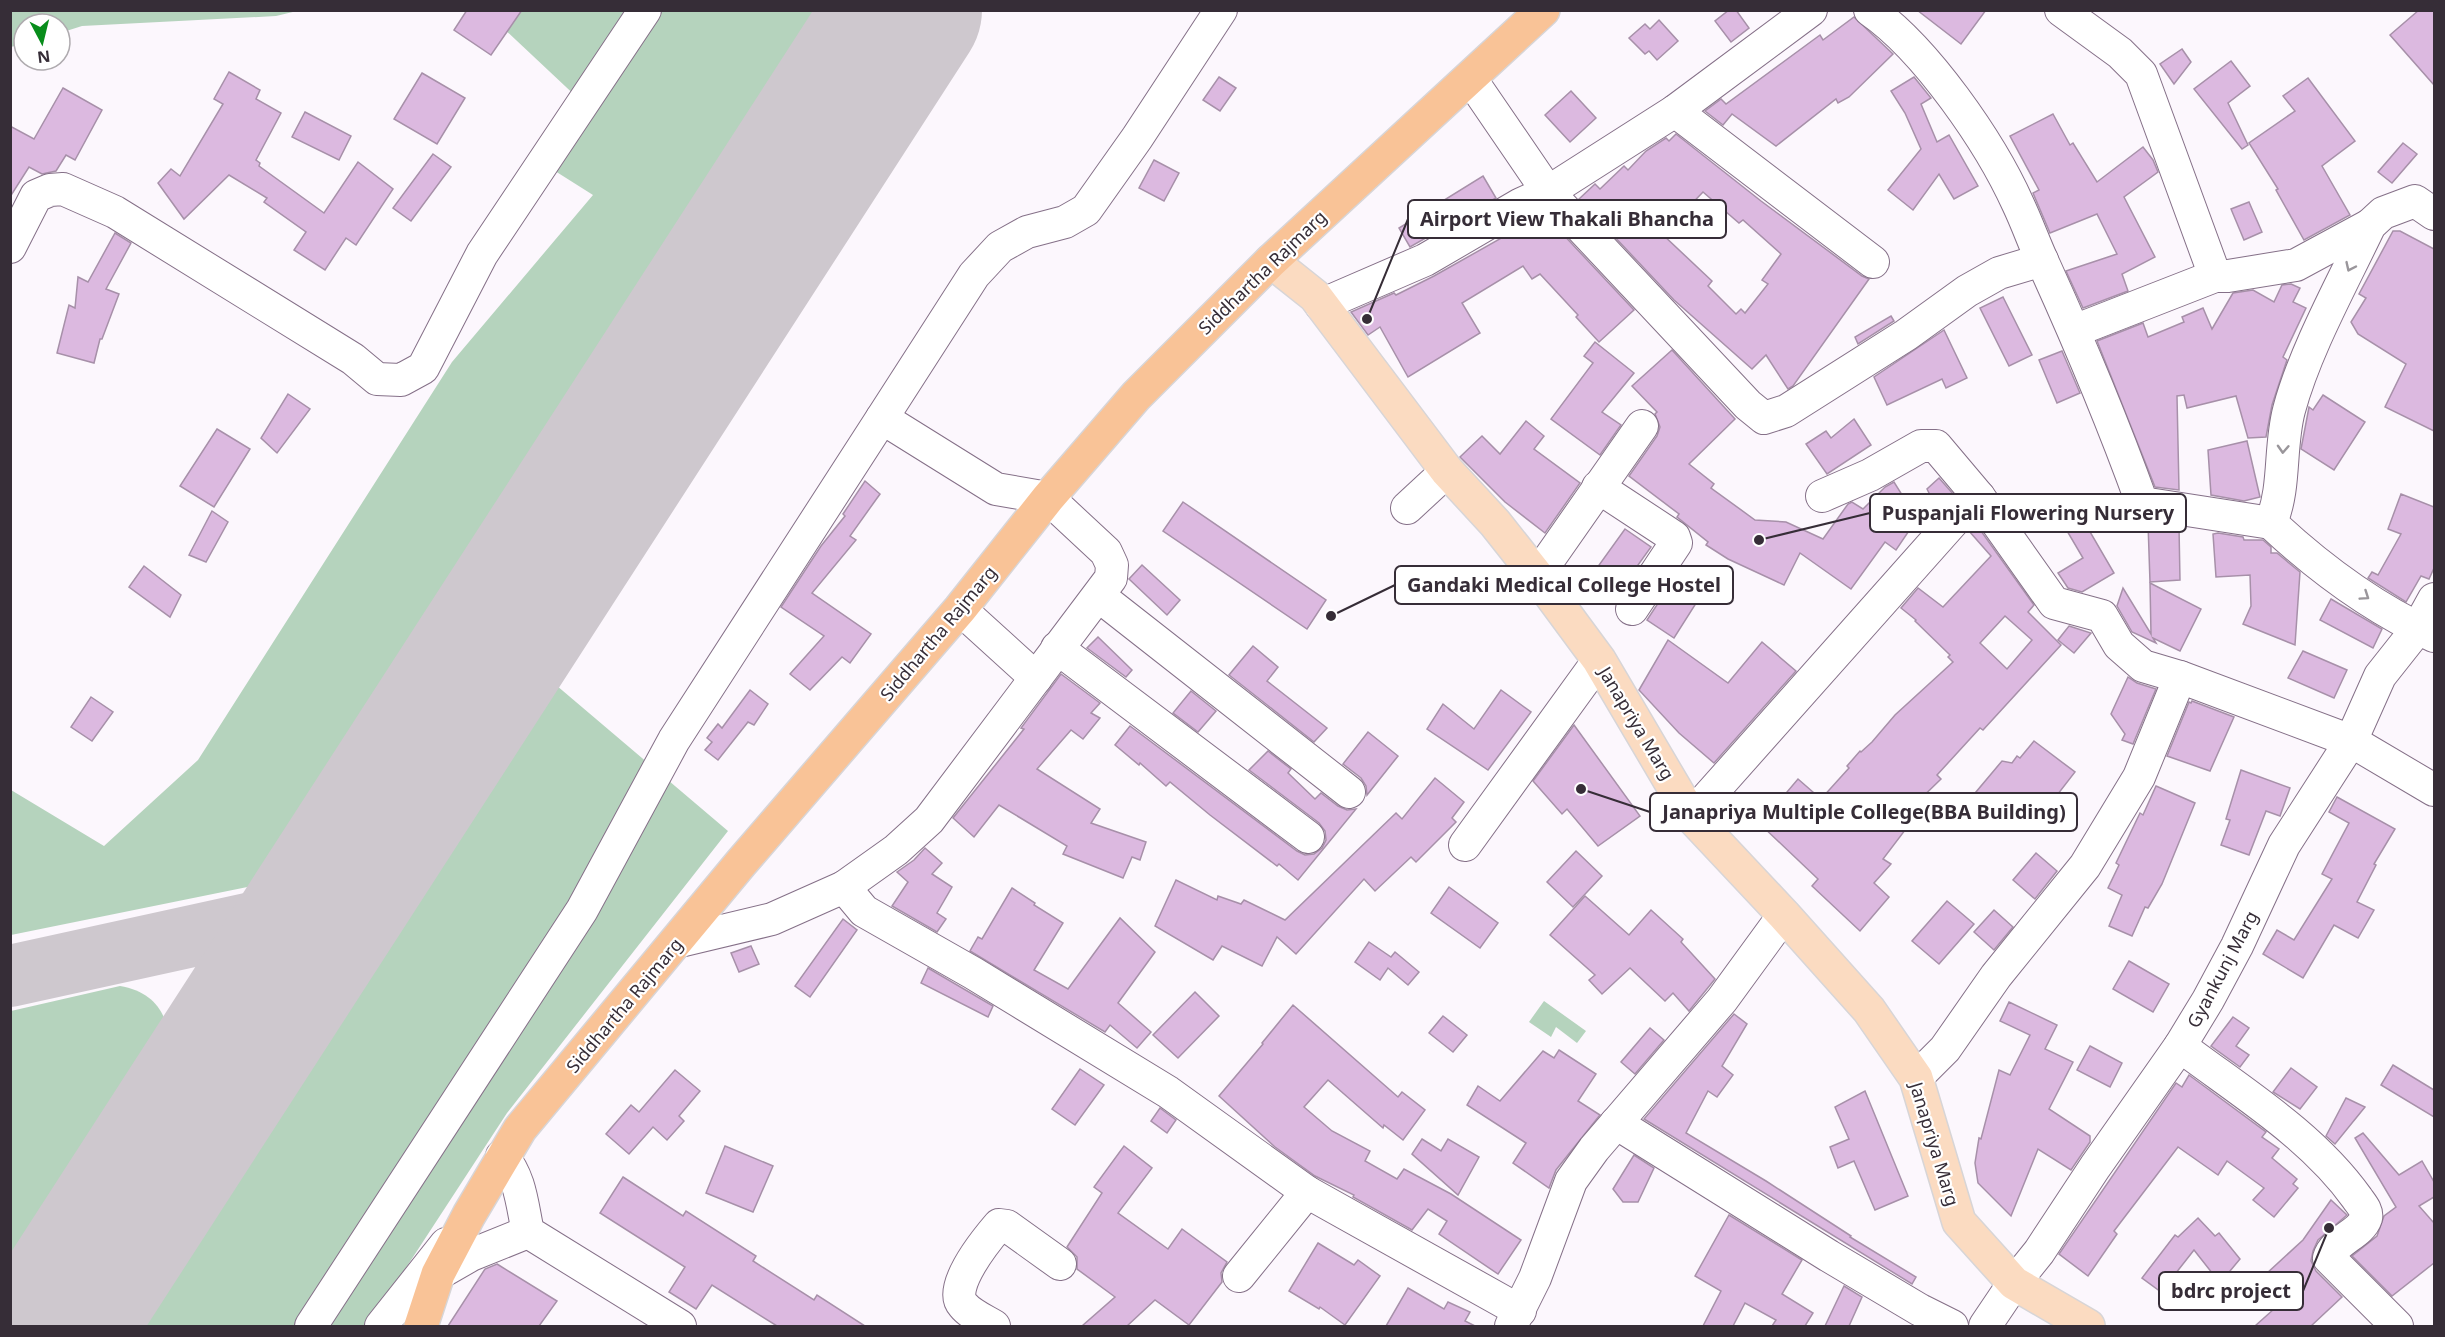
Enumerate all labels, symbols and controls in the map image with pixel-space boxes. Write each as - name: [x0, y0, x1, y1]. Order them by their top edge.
- north arrow: [12, 12, 72, 72]
- text: N: [36, 45, 52, 69]
- callout: Airport View Thakali Bhancha: [1408, 200, 1726, 238]
- street label: Siddhartha Rajmarg: [1193, 205, 1331, 339]
- text: Airport View Thakali Bhancha: [1420, 205, 1714, 232]
- one-way arrow: [2346, 261, 2358, 272]
- one-way arrow: [2277, 444, 2290, 453]
- callout: Puspanjali Flowering Nursery: [1870, 494, 2186, 532]
- text: Puspanjali Flowering Nursery: [1882, 499, 2175, 526]
- street label: Siddhartha Rajmarg: [875, 561, 1001, 705]
- callout: Gandaki Medical College Hostel: [1395, 566, 1733, 604]
- text: Gandaki Medical College Hostel: [1407, 571, 1721, 598]
- one-way arrow: [2358, 589, 2369, 600]
- street label: Janapriya Marg: [1593, 660, 1680, 784]
- callout: Janapriya Multiple College(BBA Building): [1650, 793, 2077, 831]
- text: Janapriya Multiple College(BBA Building): [1660, 798, 2066, 825]
- street label: Gyankunj Marg: [2181, 906, 2263, 1032]
- street label: Siddhartha Rajmarg: [561, 933, 687, 1077]
- street label: Janapriya Marg: [1904, 1077, 1965, 1209]
- callout: bdrc project: [2159, 1272, 2303, 1310]
- text: bdrc project: [2171, 1277, 2291, 1304]

